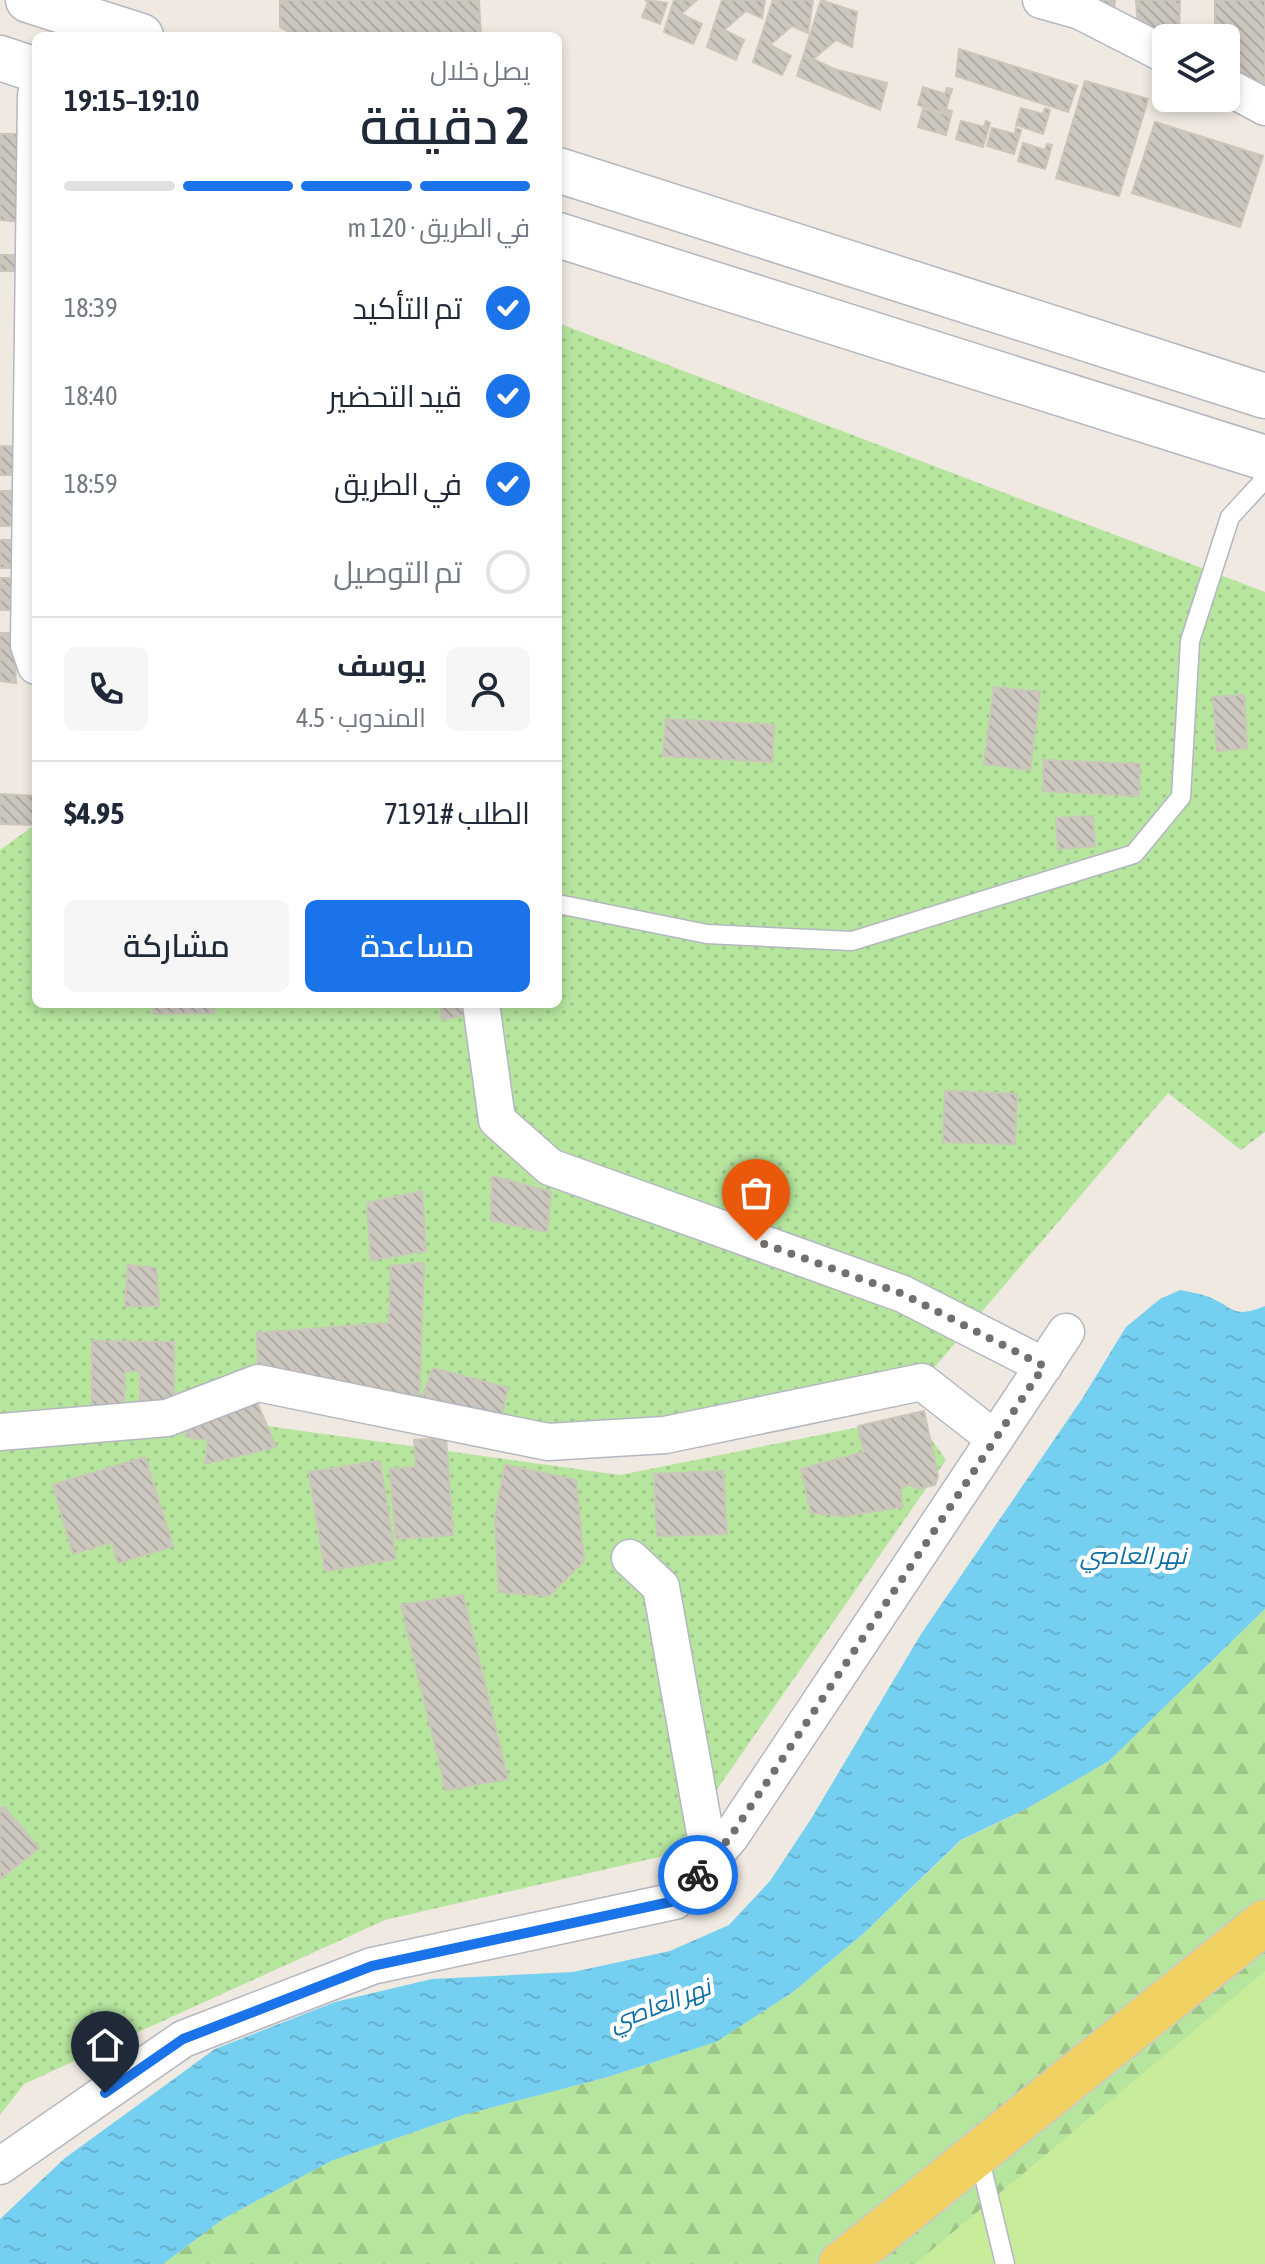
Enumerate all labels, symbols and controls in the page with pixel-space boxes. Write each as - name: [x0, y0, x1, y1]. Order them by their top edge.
- map controls: [1152, 24, 1240, 112]
- button: layers: [1152, 24, 1240, 112]
- text: يصل خلال: [430, 56, 530, 86]
- text: 19:10–19:15: [64, 83, 200, 117]
- text: 2 دقيقة: [360, 95, 530, 155]
- text: في الطريق · 120 m: [347, 213, 530, 243]
- icon: check: [486, 286, 530, 330]
- text: تم التأكيد: [353, 291, 462, 325]
- text: 18:39: [64, 293, 118, 323]
- icon: check: [486, 374, 530, 418]
- text: قيد التحضير: [328, 379, 462, 413]
- text: 18:40: [64, 381, 118, 411]
- icon: check: [486, 462, 530, 506]
- text: في الطريق: [334, 467, 462, 501]
- text: 18:59: [64, 469, 118, 499]
- text: تم التوصيل: [333, 555, 462, 589]
- button: phone: [64, 647, 148, 731]
- button: person: [446, 647, 530, 731]
- text: يوسف: [337, 648, 426, 682]
- text: المندوب · 4.5: [296, 703, 426, 733]
- text: $4.95: [64, 796, 124, 830]
- text: الطلب #7191: [384, 796, 530, 830]
- button: مشاركة: [64, 900, 289, 992]
- button: مساعدة: [305, 900, 530, 992]
- pin: [722, 1159, 790, 1241]
- icon: bag: [734, 1171, 778, 1215]
- water label: نهر العاصي: [1080, 1542, 1189, 1574]
- courier: [658, 1835, 738, 1915]
- icon: bike: [676, 1853, 720, 1897]
- water label: نهر العاصي: [605, 1972, 718, 2041]
- pin: [71, 2011, 139, 2093]
- icon: home: [83, 2023, 127, 2067]

